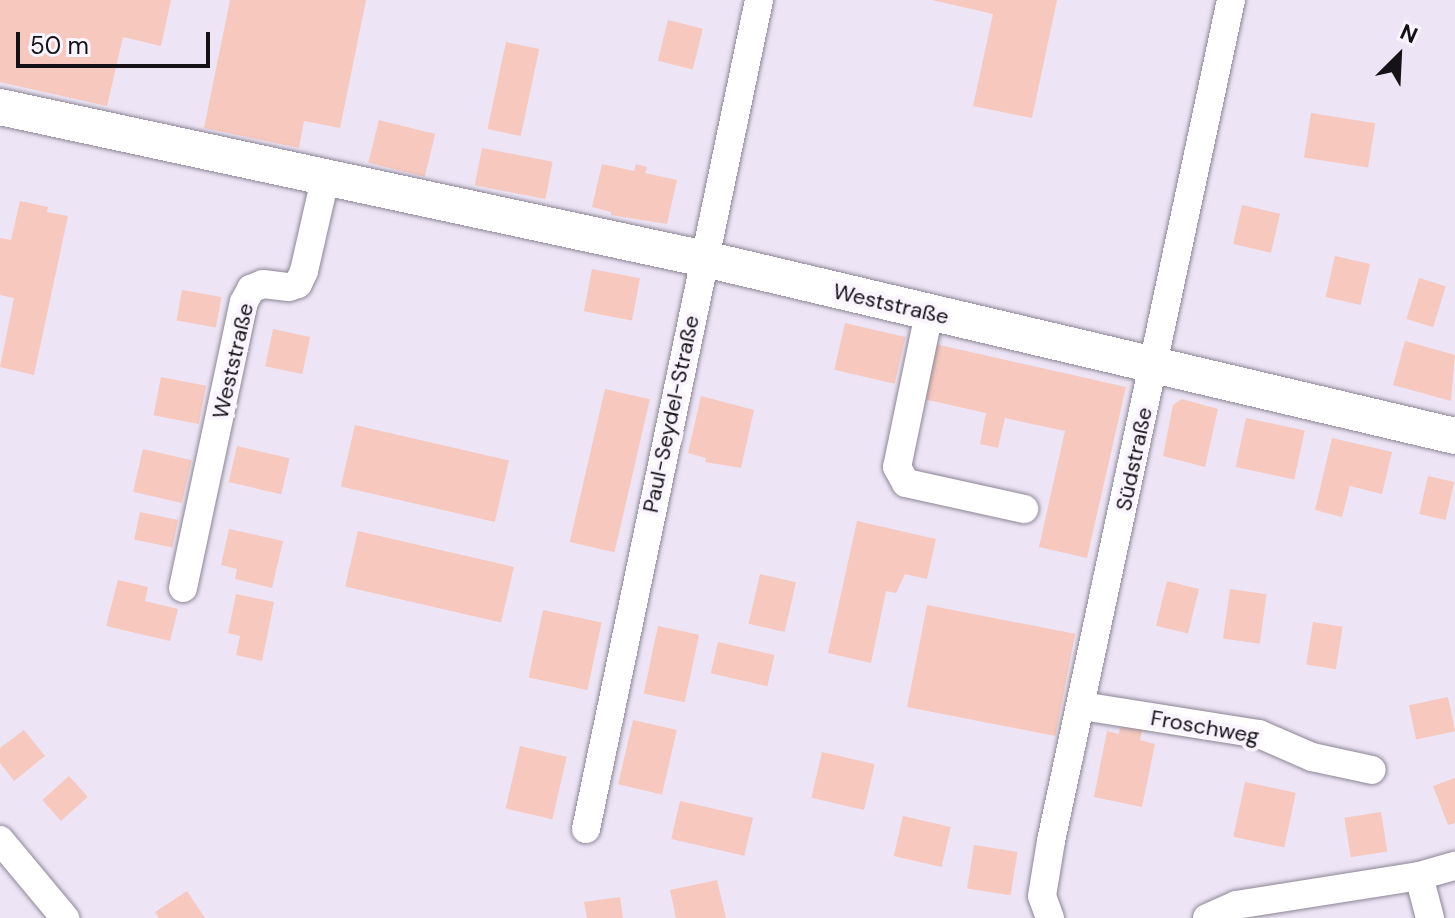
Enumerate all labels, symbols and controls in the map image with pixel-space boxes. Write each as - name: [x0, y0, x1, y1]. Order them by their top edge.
- scale bar: [20, 16, 214, 66]
- north arrow: [1359, 16, 1439, 96]
- text: N: [1396, 17, 1422, 50]
- text: 50 m: [30, 30, 89, 61]
- street label: Weststraße: [831, 278, 951, 330]
- street label: Weststraße: [207, 301, 259, 421]
- street label: Paul-Seydel-Straße: [637, 313, 705, 515]
- street label: Südstraße: [1110, 405, 1158, 513]
- street label: Froschweg: [1149, 704, 1261, 750]

